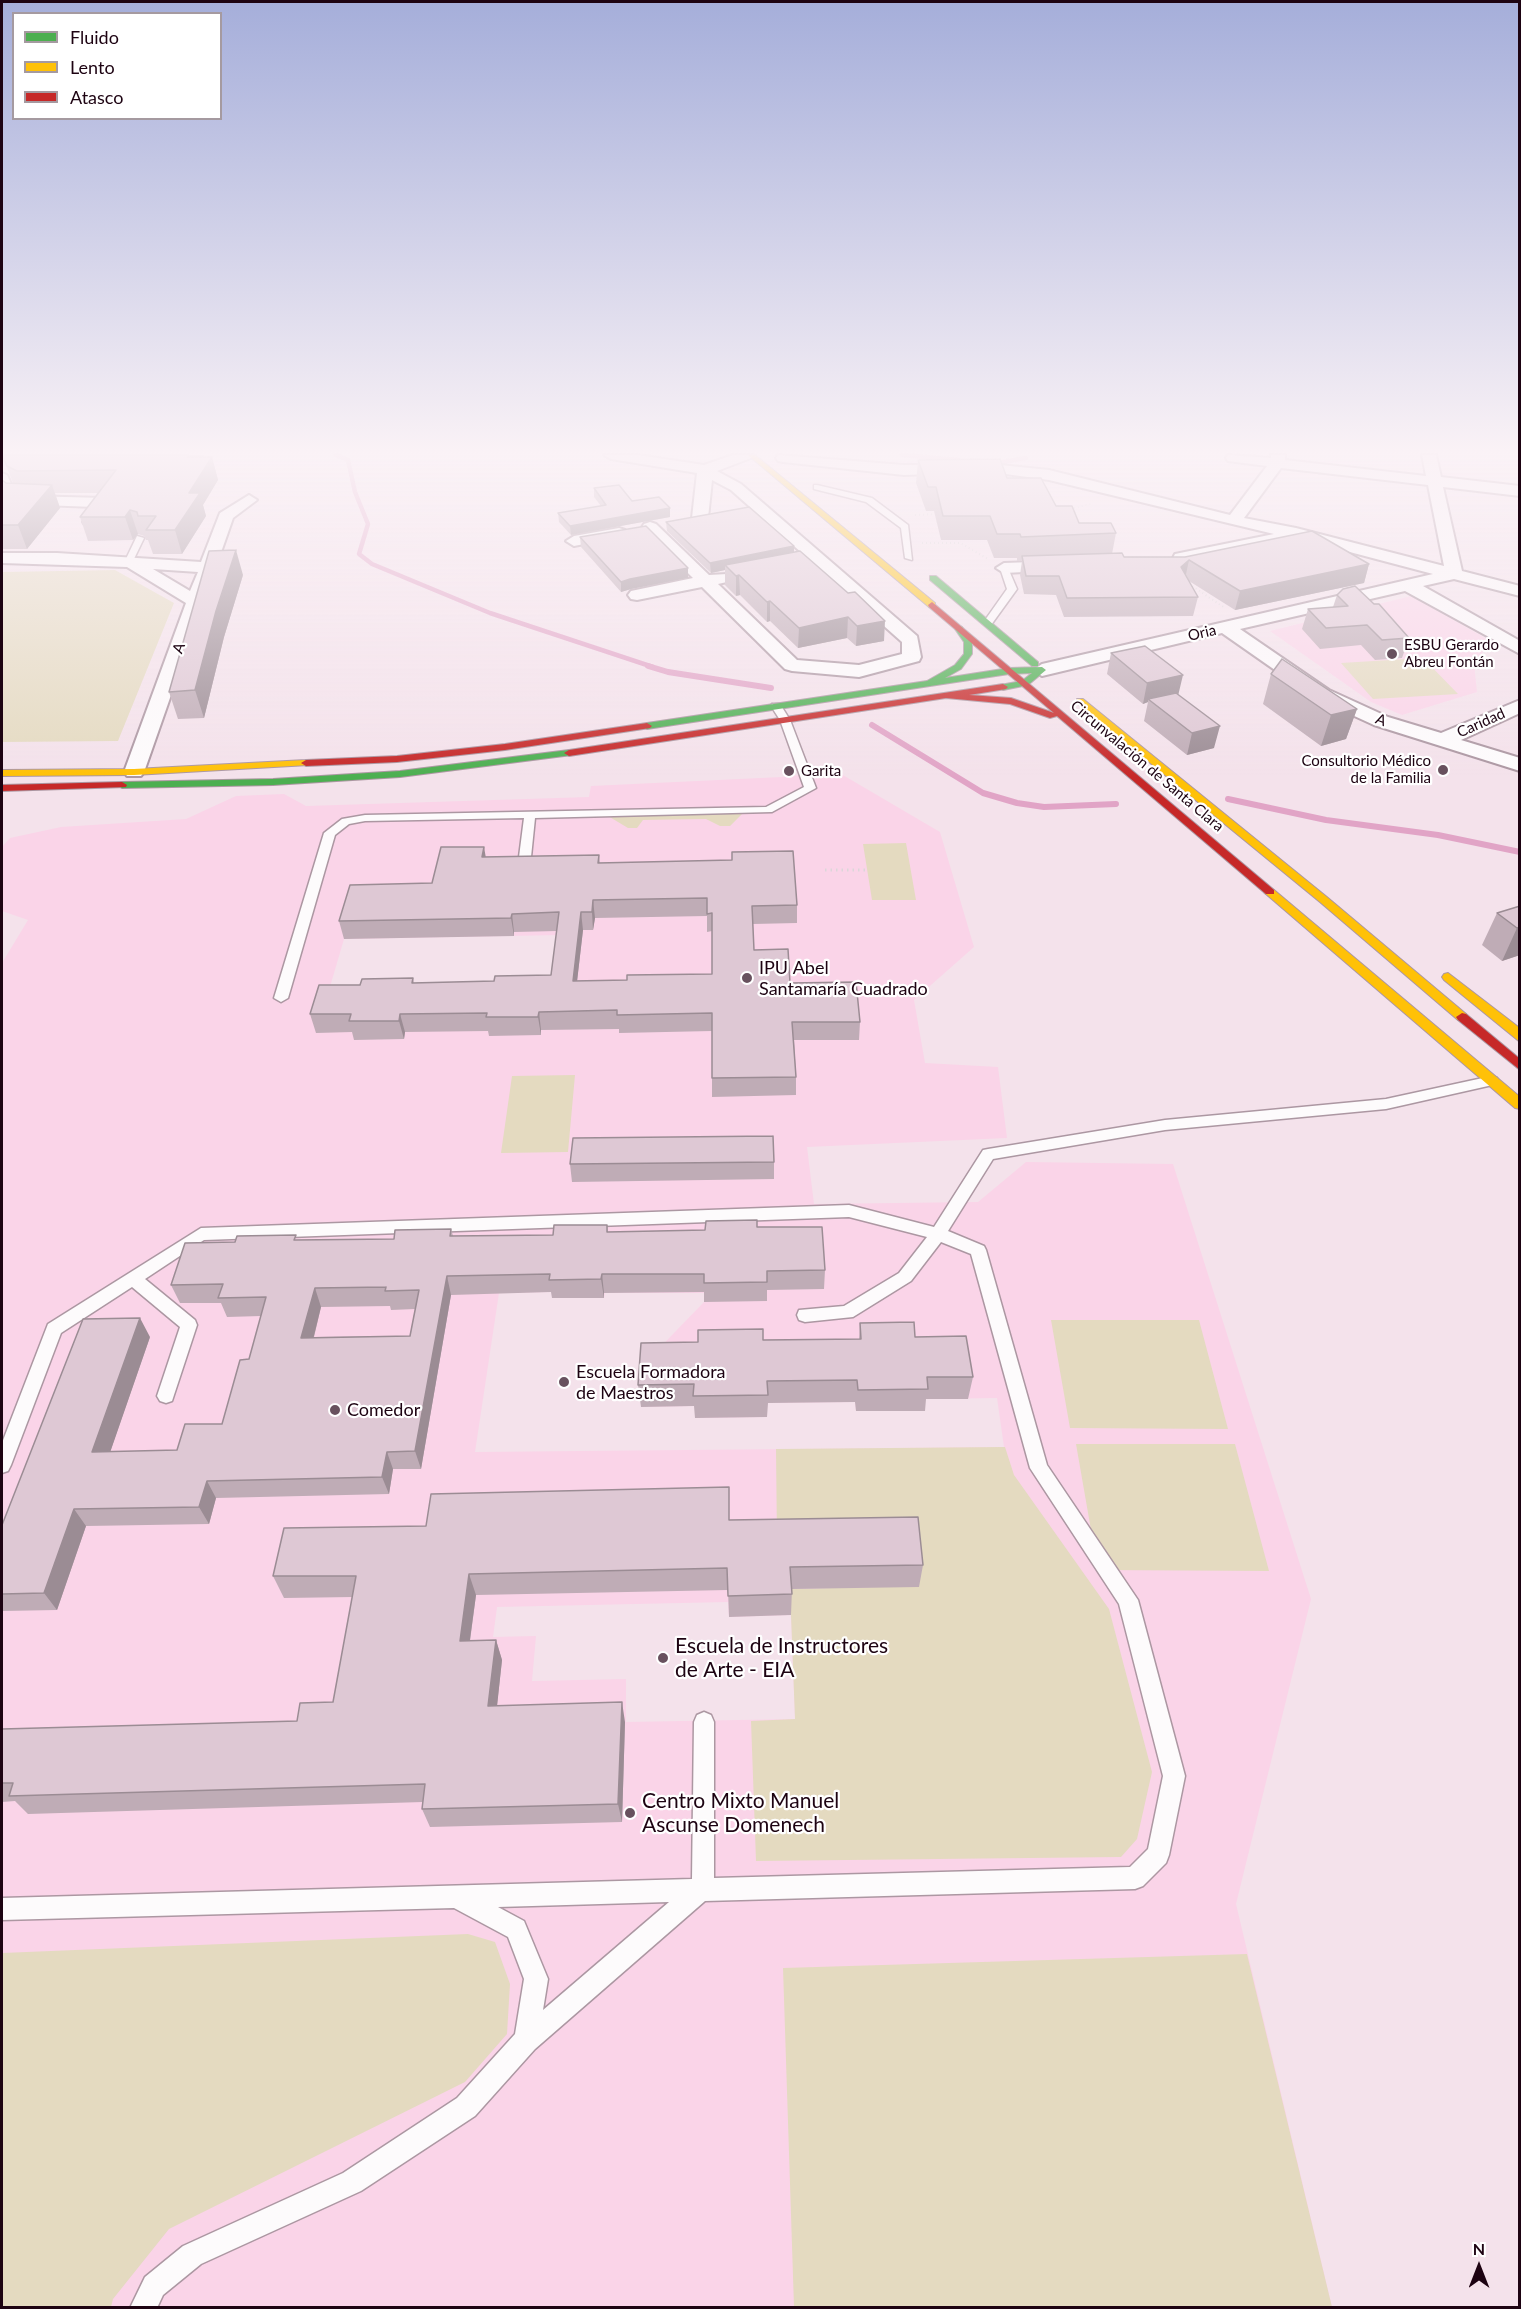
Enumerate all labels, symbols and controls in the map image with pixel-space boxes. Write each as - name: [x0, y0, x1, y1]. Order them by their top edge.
- legend: [12, 12, 222, 120]
- text: Fluido: [70, 26, 119, 48]
- text: Lento: [70, 56, 115, 78]
- text: Atasco: [70, 86, 123, 108]
- street label: Oria: [1186, 621, 1218, 645]
- place label: ESBU Gerardo Abreu Fontán: [1404, 636, 1499, 671]
- street label: A: [169, 640, 189, 656]
- marker: ESBU Gerardo Abreu Fontán: [1385, 647, 1399, 661]
- street label: Circunvalación de Santa Clara: [1067, 697, 1227, 835]
- street label: Caridad: [1454, 704, 1508, 742]
- street label: A: [1373, 710, 1389, 730]
- place label: Consultorio Médico de la Familia: [1301, 752, 1431, 787]
- place label: Garita: [801, 762, 841, 780]
- marker: Consultorio Médico de la Familia: [1436, 763, 1450, 777]
- marker: Garita: [782, 764, 796, 778]
- place label: IPU Abel Santamaría Cuadrado: [759, 957, 928, 1000]
- marker: IPU Abel Santamaría Cuadrado: [740, 971, 754, 985]
- place label: Escuela Formadora de Maestros: [576, 1361, 726, 1404]
- marker: Escuela Formadora de Maestros: [557, 1375, 571, 1389]
- place label: Comedor: [347, 1399, 420, 1421]
- marker: Comedor: [328, 1403, 342, 1417]
- place label: Escuela de Instructores de Arte - EIA: [675, 1633, 888, 1683]
- marker: Escuela de Instructores de Arte - EIA: [656, 1651, 670, 1665]
- place label: Centro Mixto Manuel Ascunse Domenech: [642, 1788, 839, 1838]
- marker: Centro Mixto Manuel Ascunse Domenech: [623, 1806, 637, 1820]
- north arrow: [1449, 2237, 1509, 2297]
- text: N: [1473, 2239, 1485, 2258]

